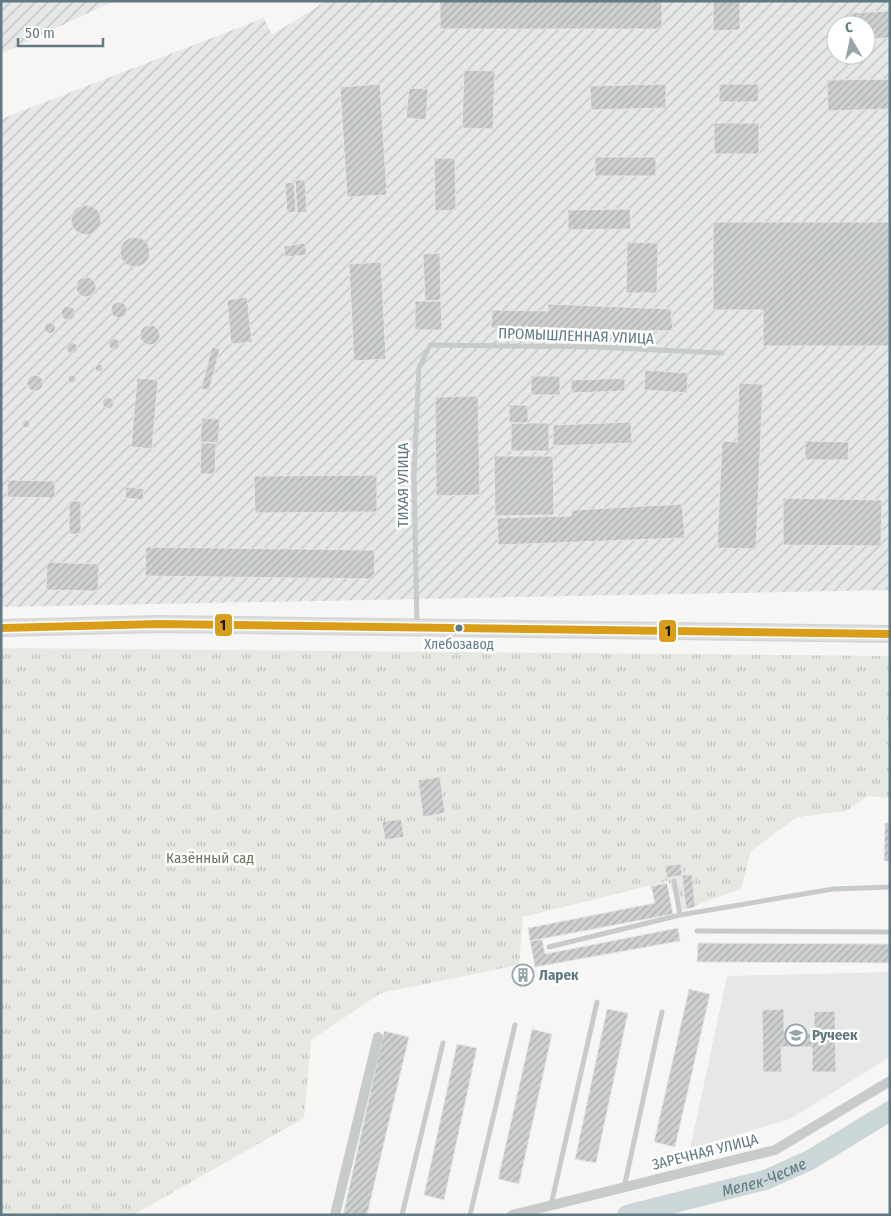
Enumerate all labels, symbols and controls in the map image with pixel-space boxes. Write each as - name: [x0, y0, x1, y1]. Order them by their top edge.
- scale bar: [18, 15, 102, 47]
- north arrow: [826, 15, 876, 65]
- text: С: [844, 19, 855, 37]
- text: 50 m: [25, 24, 55, 42]
- street label: ПРОМЫШЛЕННАЯ УЛИЦА: [498, 324, 654, 348]
- street label: ТИХАЯ УЛИЦА: [394, 442, 412, 527]
- line badge: 1: [214, 613, 233, 637]
- text: 1: [220, 617, 226, 634]
- line badge: 1: [658, 619, 677, 643]
- marker: Хлебозавод: [454, 623, 464, 633]
- text: 1: [665, 623, 671, 640]
- place label: Хлебозавод: [424, 636, 494, 653]
- park label: Казённый сад: [166, 849, 254, 867]
- building icon: Ларек: [511, 963, 535, 987]
- place label: Ларек: [539, 966, 579, 984]
- school or university icon: Ручеек: [784, 1023, 808, 1047]
- place label: Ручеек: [812, 1026, 858, 1044]
- street label: ЗАРЕЧНАЯ УЛИЦА: [650, 1130, 760, 1174]
- water label: Мелек-Чесме: [720, 1154, 809, 1201]

